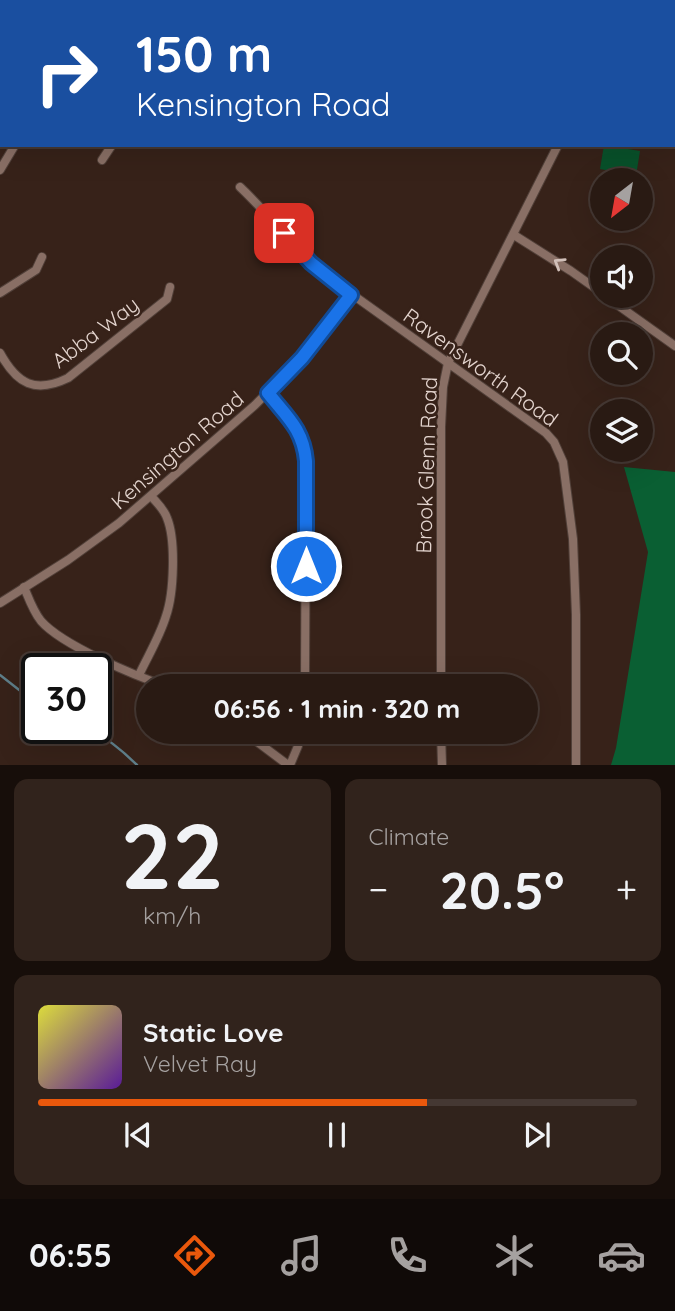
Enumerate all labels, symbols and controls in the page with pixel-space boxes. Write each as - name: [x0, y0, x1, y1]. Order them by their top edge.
- text: 150 m: [136, 23, 272, 84]
- icon: right: [21, 28, 112, 119]
- text: Kensington Road: [136, 84, 390, 124]
- north arrow: [590, 168, 653, 231]
- map controls: [590, 168, 653, 462]
- pin: [254, 203, 314, 263]
- icon: arrive: [265, 214, 303, 252]
- button: sound: [590, 245, 653, 308]
- one-way arrow: [553, 259, 566, 272]
- street label: Abba Way: [46, 291, 144, 373]
- street label: Ravensworth Road: [399, 302, 563, 432]
- button: search: [590, 322, 653, 385]
- street label: Brook Glenn Road: [410, 376, 442, 554]
- street label: Kensington Road: [105, 385, 249, 515]
- button: layers: [590, 399, 653, 462]
- position arrow: [269, 529, 343, 603]
- speed limit sign: 30: [21, 653, 112, 744]
- text: 06:56 · 1 min · 320 m: [214, 692, 460, 725]
- text: 22: [120, 798, 224, 912]
- text: Climate: [369, 822, 449, 851]
- text: 20.5°: [439, 857, 564, 922]
- text: −: [369, 865, 388, 913]
- text: +: [616, 865, 637, 913]
- text: km/h: [143, 901, 201, 930]
- text: Static Love: [143, 1016, 284, 1049]
- text: Velvet Ray: [143, 1049, 257, 1078]
- icon: previous: [119, 1116, 157, 1154]
- icon: pause: [318, 1116, 356, 1154]
- icon: next: [518, 1116, 556, 1154]
- icon: directions: [170, 1231, 219, 1280]
- icon: music: [277, 1231, 326, 1280]
- icon: phone: [383, 1231, 432, 1280]
- icon: climate: [490, 1231, 539, 1280]
- icon: car: [597, 1231, 646, 1280]
- text: 06:55: [29, 1235, 112, 1275]

